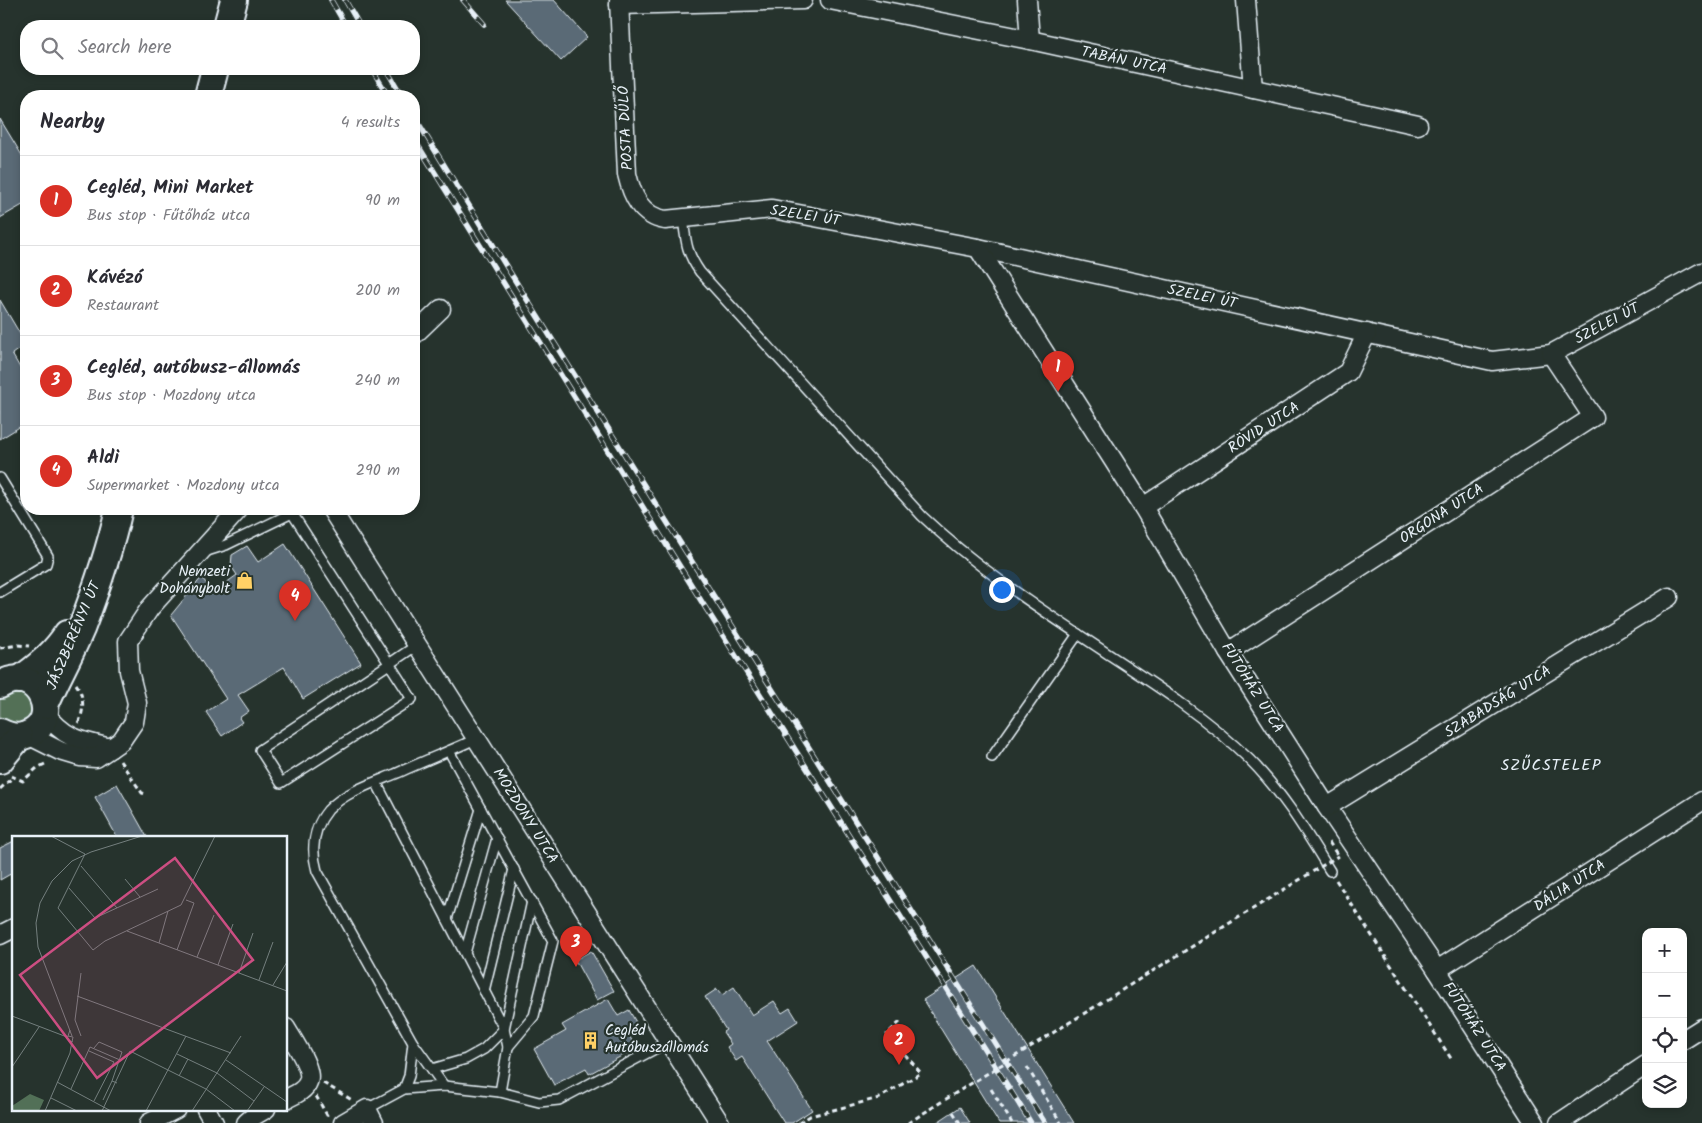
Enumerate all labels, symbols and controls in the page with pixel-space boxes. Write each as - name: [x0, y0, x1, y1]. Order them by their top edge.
- search box: [20, 20, 420, 75]
- text: Search here: [78, 33, 172, 63]
- icon: search: [38, 34, 66, 62]
- street label: TABÁN UTCA: [1079, 40, 1169, 82]
- street label: POSTA DŰLŐ: [612, 83, 640, 171]
- text: Nearby: [40, 106, 105, 139]
- text: 4 results: [341, 110, 400, 135]
- text: Cegléd, Mini Market: [87, 173, 254, 203]
- text: 1: [54, 188, 58, 213]
- text: 90 m: [365, 188, 400, 213]
- street label: SZELEI ÚT: [768, 199, 844, 234]
- text: Bus stop · Fűtőház utca: [87, 203, 250, 228]
- text: Kávézó: [87, 263, 143, 293]
- text: 2: [51, 278, 61, 303]
- text: 200 m: [356, 278, 400, 303]
- street label: SZELEI ÚT: [1165, 278, 1241, 316]
- text: Restaurant: [87, 293, 159, 318]
- street label: SZELEI ÚT: [1570, 296, 1646, 351]
- pin: 1: [1042, 351, 1074, 392]
- text: Cegléd, autóbusz-állomás: [87, 353, 300, 383]
- text: 3: [52, 368, 60, 393]
- text: 240 m: [355, 368, 400, 393]
- text: Bus stop · Mozdony utca: [87, 383, 256, 408]
- street label: RÖVID UTCA: [1223, 396, 1305, 460]
- text: Aldi: [87, 443, 119, 473]
- text: 4: [52, 458, 60, 483]
- text: 290 m: [356, 458, 400, 483]
- text: Supermarket · Mozdony utca: [87, 473, 280, 498]
- street label: ORGONA UTCA: [1395, 478, 1489, 550]
- place label: Nemzeti Dohánybolt: [159, 560, 231, 601]
- shop icon: Nemzeti Dohánybolt: [234, 571, 254, 591]
- street label: JÁSZBERÉNYI ÚT: [40, 576, 108, 694]
- your location: [989, 577, 1015, 603]
- pin: 4: [279, 580, 311, 621]
- street label: FŰTŐHÁZ UTCA: [1214, 638, 1290, 738]
- street label: SZABADSÁG UTCA: [1440, 659, 1556, 745]
- district label: SZŰCSTELEP: [1501, 753, 1601, 778]
- street label: MOZDONY UTCA: [486, 763, 564, 869]
- inset map: [12, 836, 288, 1110]
- street label: DÁLIA UTCA: [1529, 854, 1611, 918]
- pin: 3: [560, 926, 592, 967]
- map controls: [1642, 928, 1687, 1108]
- button: +: [1642, 928, 1687, 973]
- button: −: [1642, 973, 1687, 1018]
- street label: FŰTŐHÁZ UTCA: [1436, 977, 1512, 1077]
- button: locate: [1642, 1018, 1687, 1063]
- place label: Cegléd Autóbuszállomás: [605, 1019, 709, 1060]
- pin: 2: [883, 1024, 915, 1065]
- building icon: Cegléd Autóbuszállomás: [581, 1030, 601, 1050]
- button: layers: [1642, 1063, 1687, 1108]

